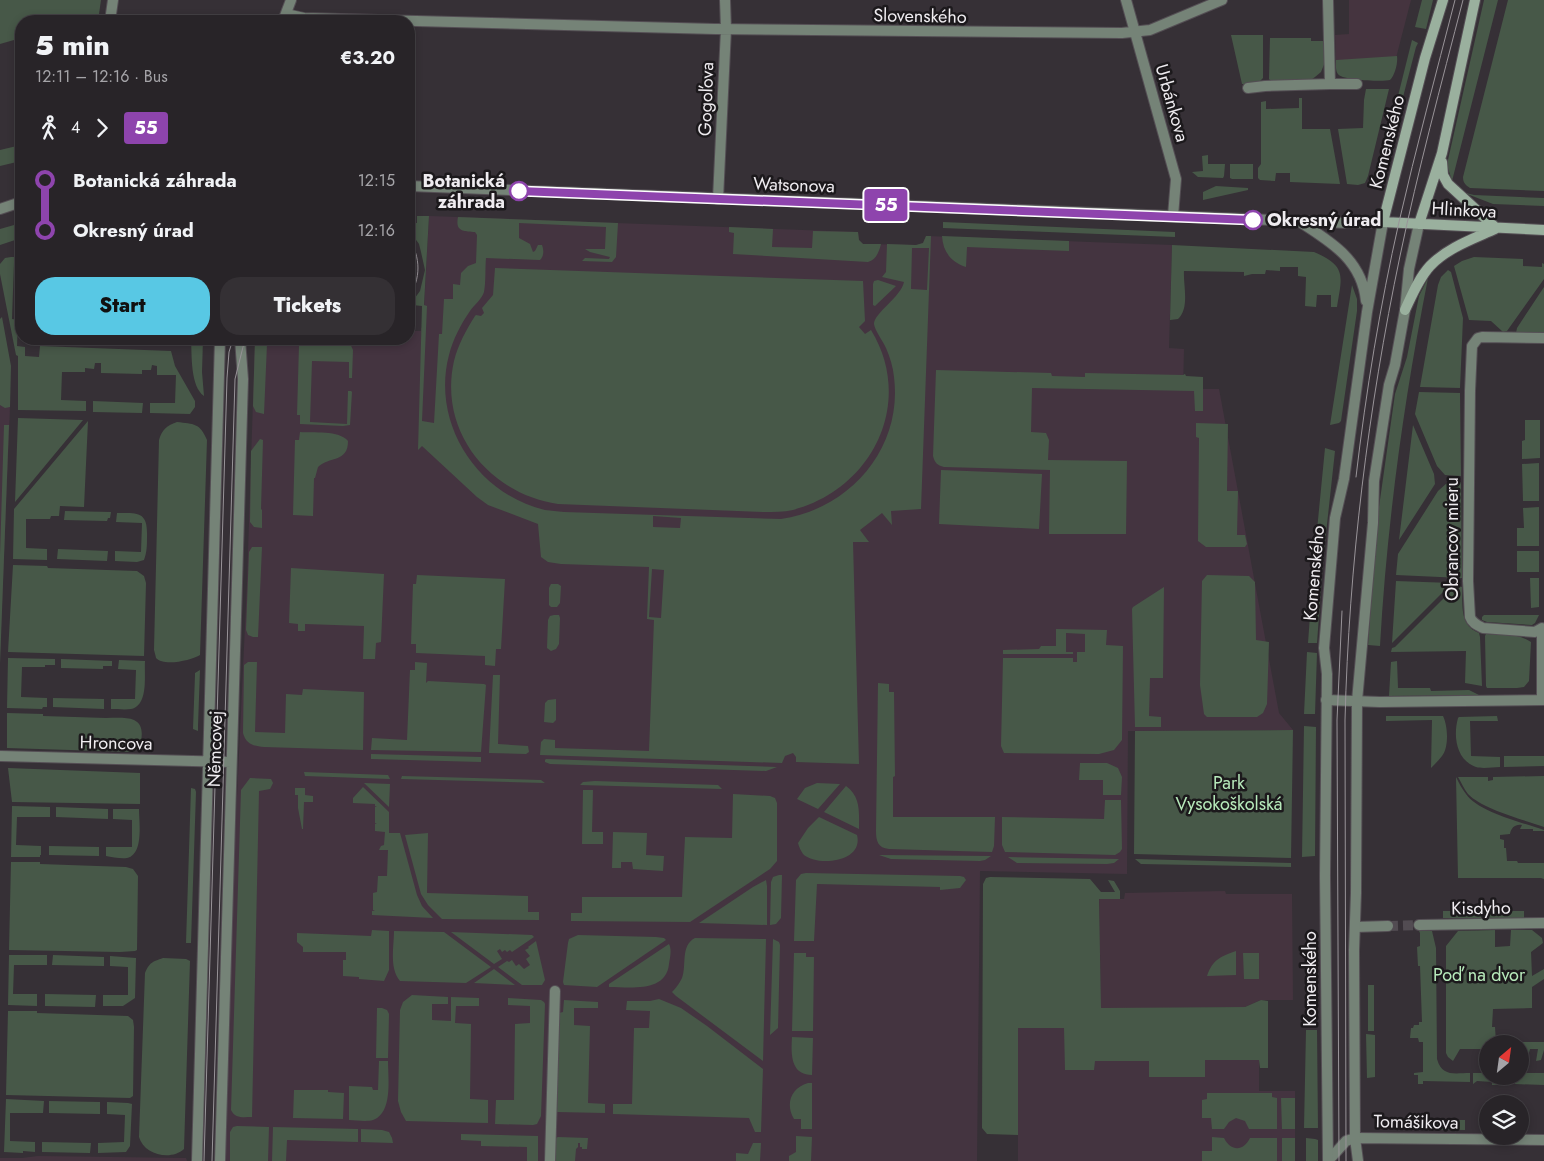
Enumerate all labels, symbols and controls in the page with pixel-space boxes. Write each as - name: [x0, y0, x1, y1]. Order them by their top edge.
- street label: Slovenského: [873, 2, 967, 30]
- text: 5 min: [35, 25, 110, 66]
- text: €3.20: [340, 44, 395, 71]
- street label: Gogoľova: [692, 61, 720, 137]
- street label: Urbánkova: [1149, 61, 1195, 145]
- text: 12:11 – 12:16 · Bus: [35, 65, 168, 88]
- street label: Komenského: [1363, 92, 1411, 192]
- icon: walk: [35, 114, 63, 142]
- icon: forward: [88, 114, 116, 142]
- text: 55: [134, 115, 158, 141]
- text: 4: [71, 116, 80, 139]
- text: Botanická záhrada: [73, 167, 237, 194]
- place label: Botanická záhrada: [423, 168, 505, 215]
- text: 12:15: [358, 169, 395, 192]
- street label: Watsonova: [753, 171, 835, 199]
- marker: Botanická záhrada: [509, 181, 529, 201]
- line badge: 55: [864, 189, 908, 221]
- text: 55: [874, 192, 898, 218]
- street label: Hlinkova: [1431, 195, 1497, 225]
- place label: Okresný úrad: [1267, 207, 1381, 233]
- marker: Okresný úrad: [1243, 210, 1263, 230]
- text: Okresný úrad: [73, 217, 194, 244]
- text: 12:16: [357, 219, 395, 242]
- button: Start: [35, 277, 210, 335]
- button: Tickets: [220, 277, 395, 335]
- street label: Obrancov mieru: [1439, 477, 1465, 601]
- street label: Komenského: [1297, 524, 1331, 622]
- street label: Němcovej: [201, 710, 229, 788]
- street label: Hroncova: [79, 729, 153, 757]
- park label: Park Vysokoškolská: [1175, 770, 1283, 817]
- street label: Kisdyho: [1451, 894, 1511, 922]
- street label: Komenského: [1297, 931, 1323, 1027]
- park label: Poď na dvor: [1433, 962, 1526, 988]
- north arrow: [1479, 1035, 1529, 1085]
- map controls: [1479, 1035, 1529, 1145]
- button: layers: [1479, 1095, 1529, 1145]
- street label: Tomášikova: [1373, 1108, 1459, 1136]

